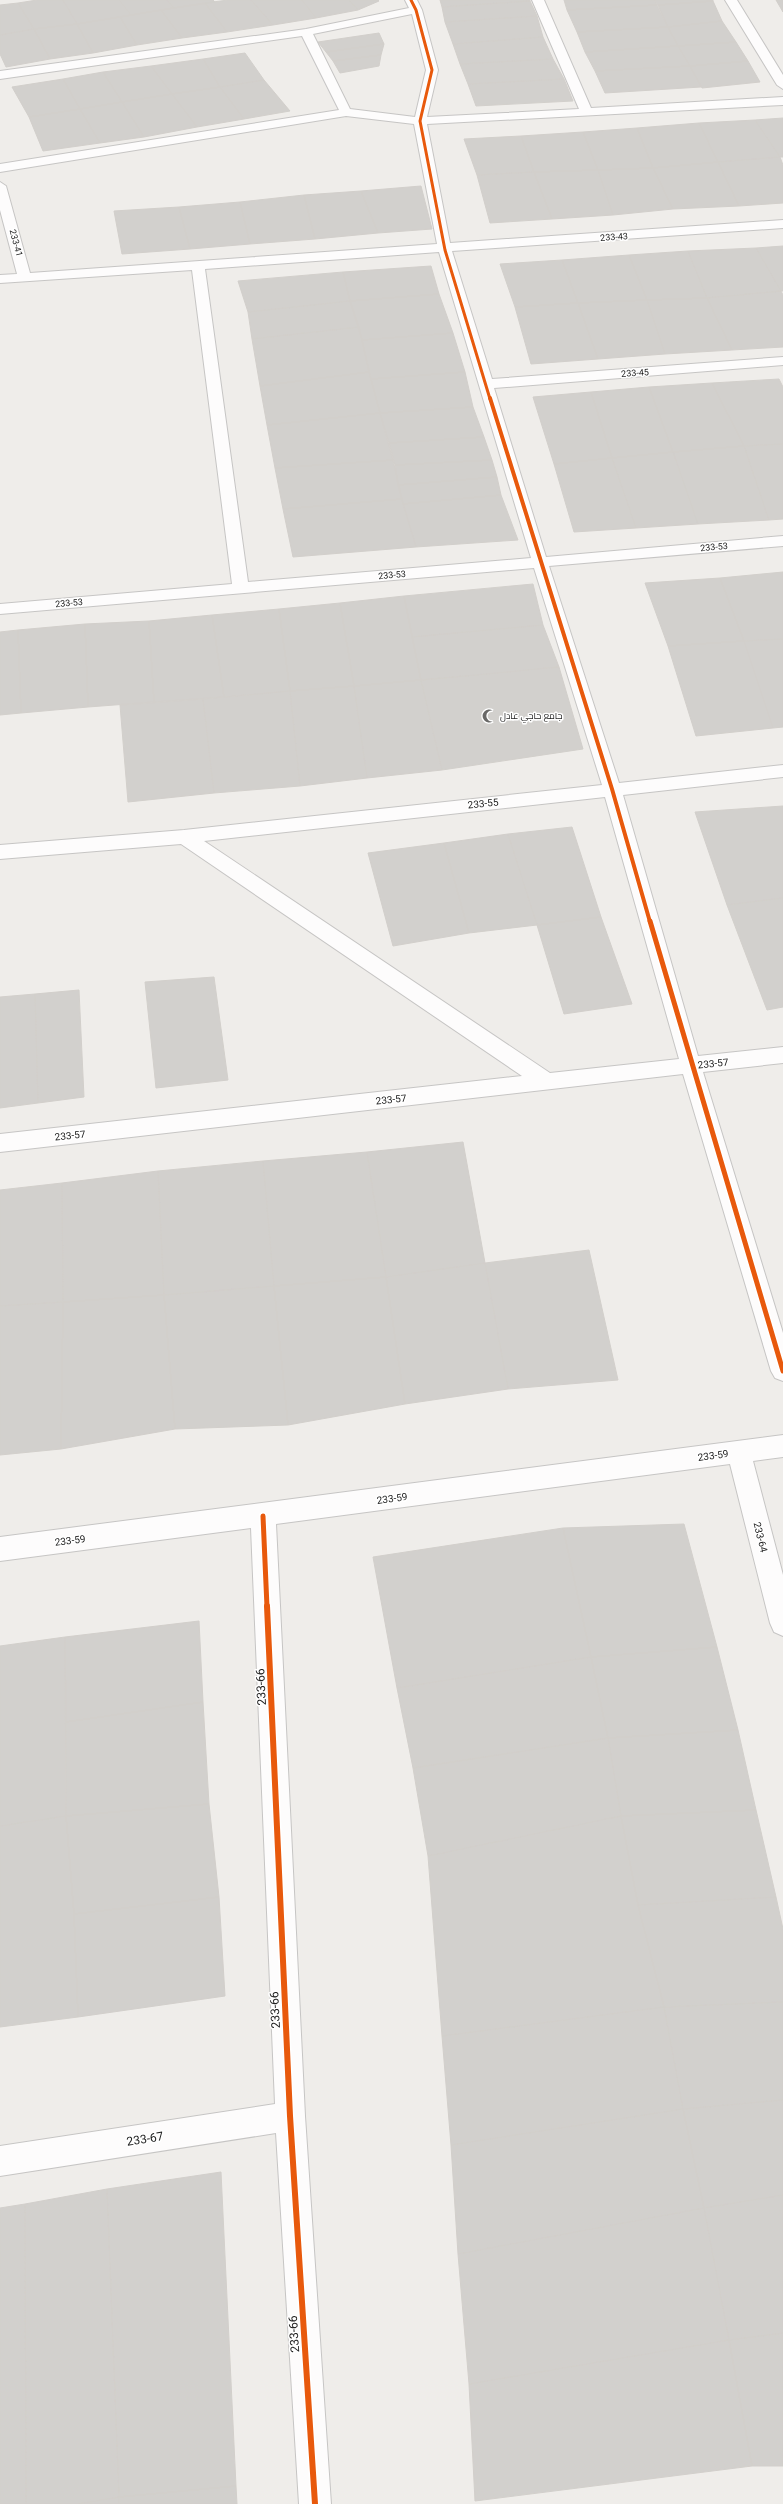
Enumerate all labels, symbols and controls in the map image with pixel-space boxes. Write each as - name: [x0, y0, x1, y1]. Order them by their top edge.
- street label: 233-41: [8, 228, 24, 258]
- street label: 233-43: [600, 231, 628, 243]
- street label: 233-45: [621, 367, 649, 379]
- street label: 233-53: [700, 541, 728, 553]
- street label: 233-53: [378, 569, 406, 581]
- street label: 233-53: [55, 597, 83, 609]
- mosque icon: جامع حاجي عادل: [481, 708, 497, 724]
- place label: جامع حاجي عادل: [500, 711, 563, 723]
- street label: 233-55: [467, 796, 499, 811]
- street label: 233-57: [697, 1056, 729, 1071]
- street label: 233-57: [375, 1092, 407, 1107]
- street label: 233-57: [54, 1128, 86, 1143]
- street label: 233-59: [697, 1448, 729, 1463]
- street label: 233-59: [376, 1491, 408, 1506]
- street label: 233-64: [751, 1521, 770, 1554]
- street label: 233-59: [54, 1533, 86, 1548]
- street label: 233-66: [253, 1668, 269, 1706]
- street label: 233-66: [267, 1991, 283, 2029]
- street label: 233-67: [126, 2129, 165, 2149]
- street label: 233-66: [286, 2315, 302, 2353]

